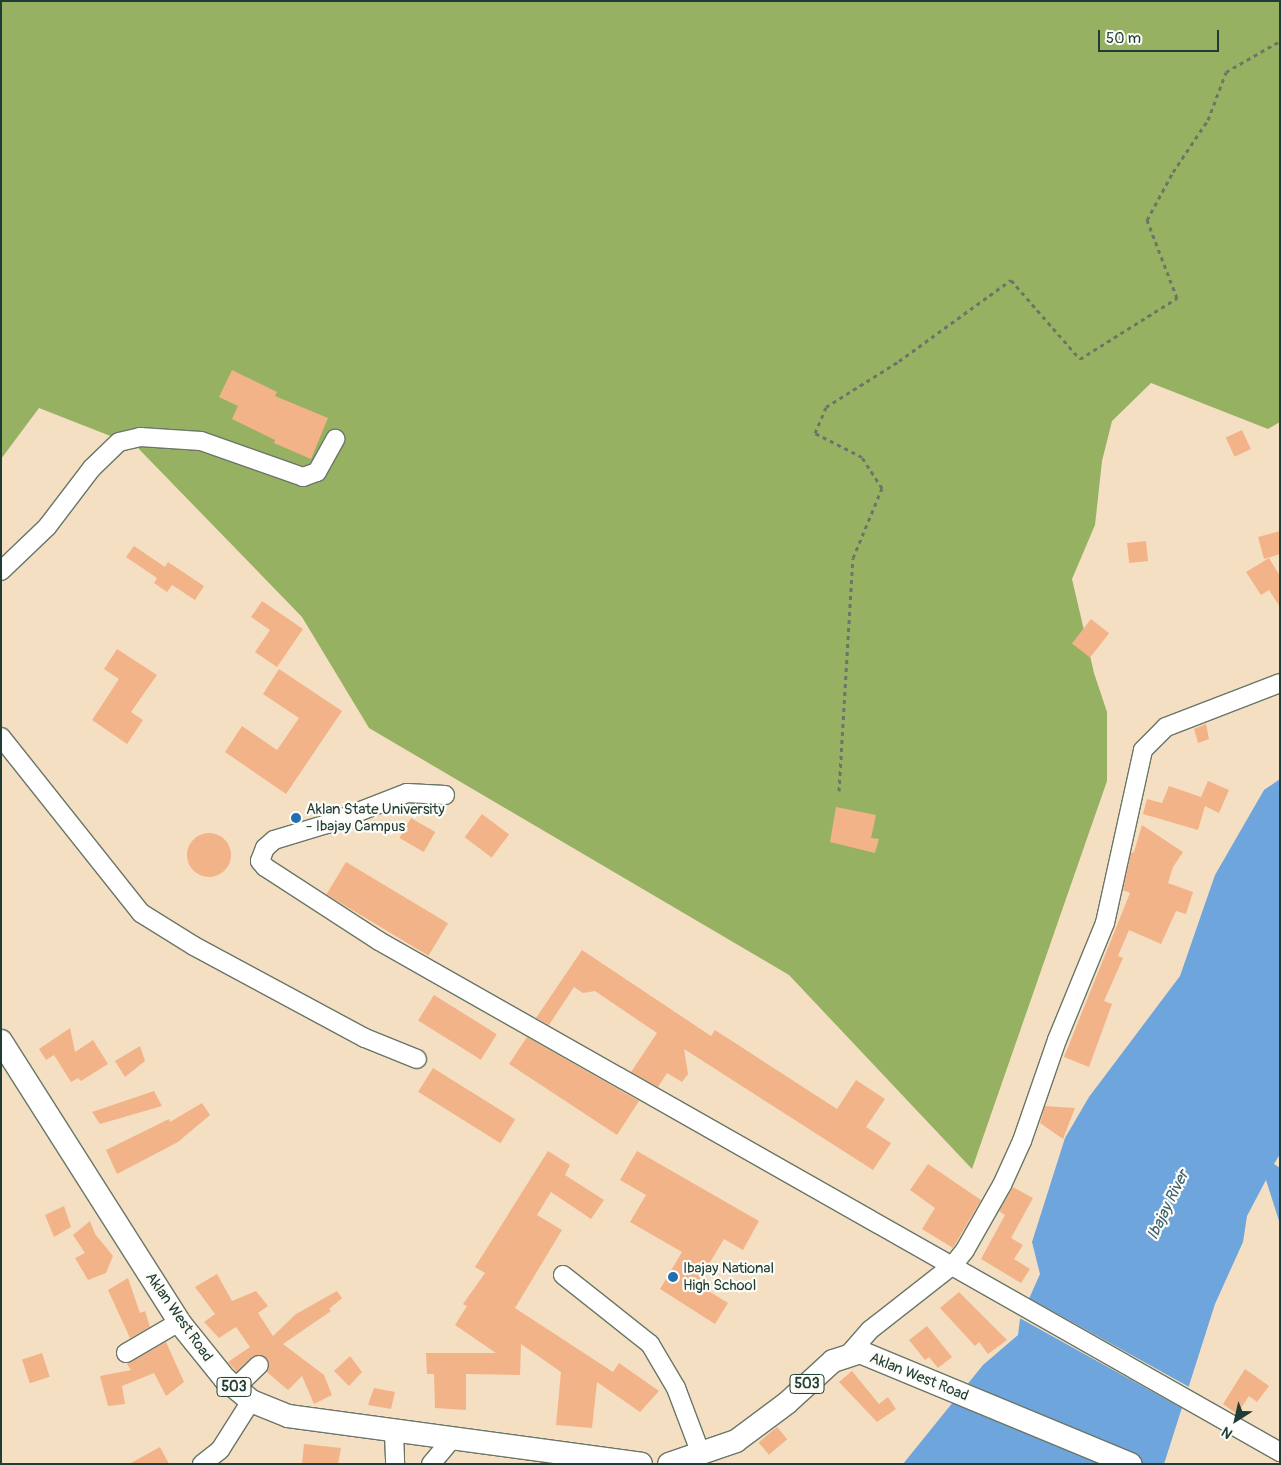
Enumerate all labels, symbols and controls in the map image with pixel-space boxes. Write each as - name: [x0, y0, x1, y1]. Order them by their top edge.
- scale bar: [1101, 20, 1222, 52]
- text: 50 m: [1106, 29, 1141, 48]
- place label: Aklan State University - Ibajay Campus: [306, 800, 445, 835]
- marker: Aklan State University - Ibajay Campus: [290, 812, 302, 824]
- water label: Ibajay River: [1143, 1167, 1193, 1243]
- place label: Ibajay National High School: [683, 1259, 774, 1294]
- street label: Aklan West Road: [141, 1269, 217, 1365]
- marker: Ibajay National High School: [667, 1271, 679, 1283]
- street label: Aklan West Road: [867, 1349, 971, 1405]
- road number: 503: [790, 1372, 824, 1396]
- road number: 503: [216, 1375, 252, 1398]
- north arrow: [1211, 1395, 1261, 1445]
- text: N: [1218, 1423, 1236, 1442]

